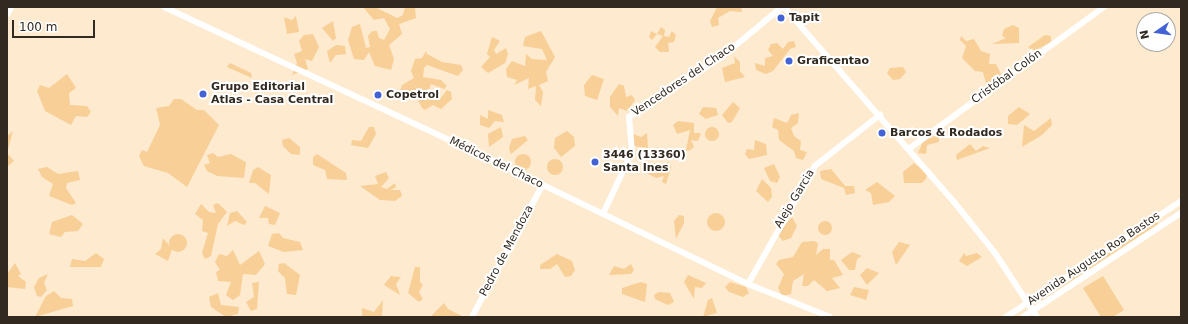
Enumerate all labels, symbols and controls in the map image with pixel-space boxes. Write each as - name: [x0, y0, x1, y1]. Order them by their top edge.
- place label: Tapit: [789, 11, 819, 25]
- scale bar: [14, 12, 97, 38]
- north arrow: [1136, 12, 1176, 52]
- marker: Tapit: [776, 13, 786, 23]
- text: 100 m: [19, 20, 57, 34]
- text: N: [1137, 29, 1152, 41]
- street label: Vencedores del Chaco: [630, 41, 738, 119]
- street label: Cristóbal Colón: [969, 47, 1045, 107]
- place label: Graficentao: [797, 54, 869, 68]
- marker: Graficentao: [784, 56, 794, 66]
- place label: Grupo Editorial Atlas - Casa Central: [211, 81, 333, 107]
- place label: Copetrol: [386, 88, 439, 102]
- marker: Grupo Editorial Atlas - Casa Central: [198, 89, 208, 99]
- marker: Copetrol: [373, 90, 383, 100]
- place label: Barcos & Rodados: [890, 126, 1002, 140]
- marker: Barcos & Rodados: [877, 128, 887, 138]
- street label: Médicos del Chaco: [447, 135, 545, 191]
- place label: 3446 (13360) Santa Ines: [603, 149, 686, 175]
- marker: 3446 (13360) Santa Ines: [590, 157, 600, 167]
- street label: Alejo Garcia: [772, 167, 818, 231]
- street label: Pedro de Mendoza: [477, 203, 537, 299]
- street label: Avenida Augusto Roa Bastos: [1025, 210, 1163, 308]

